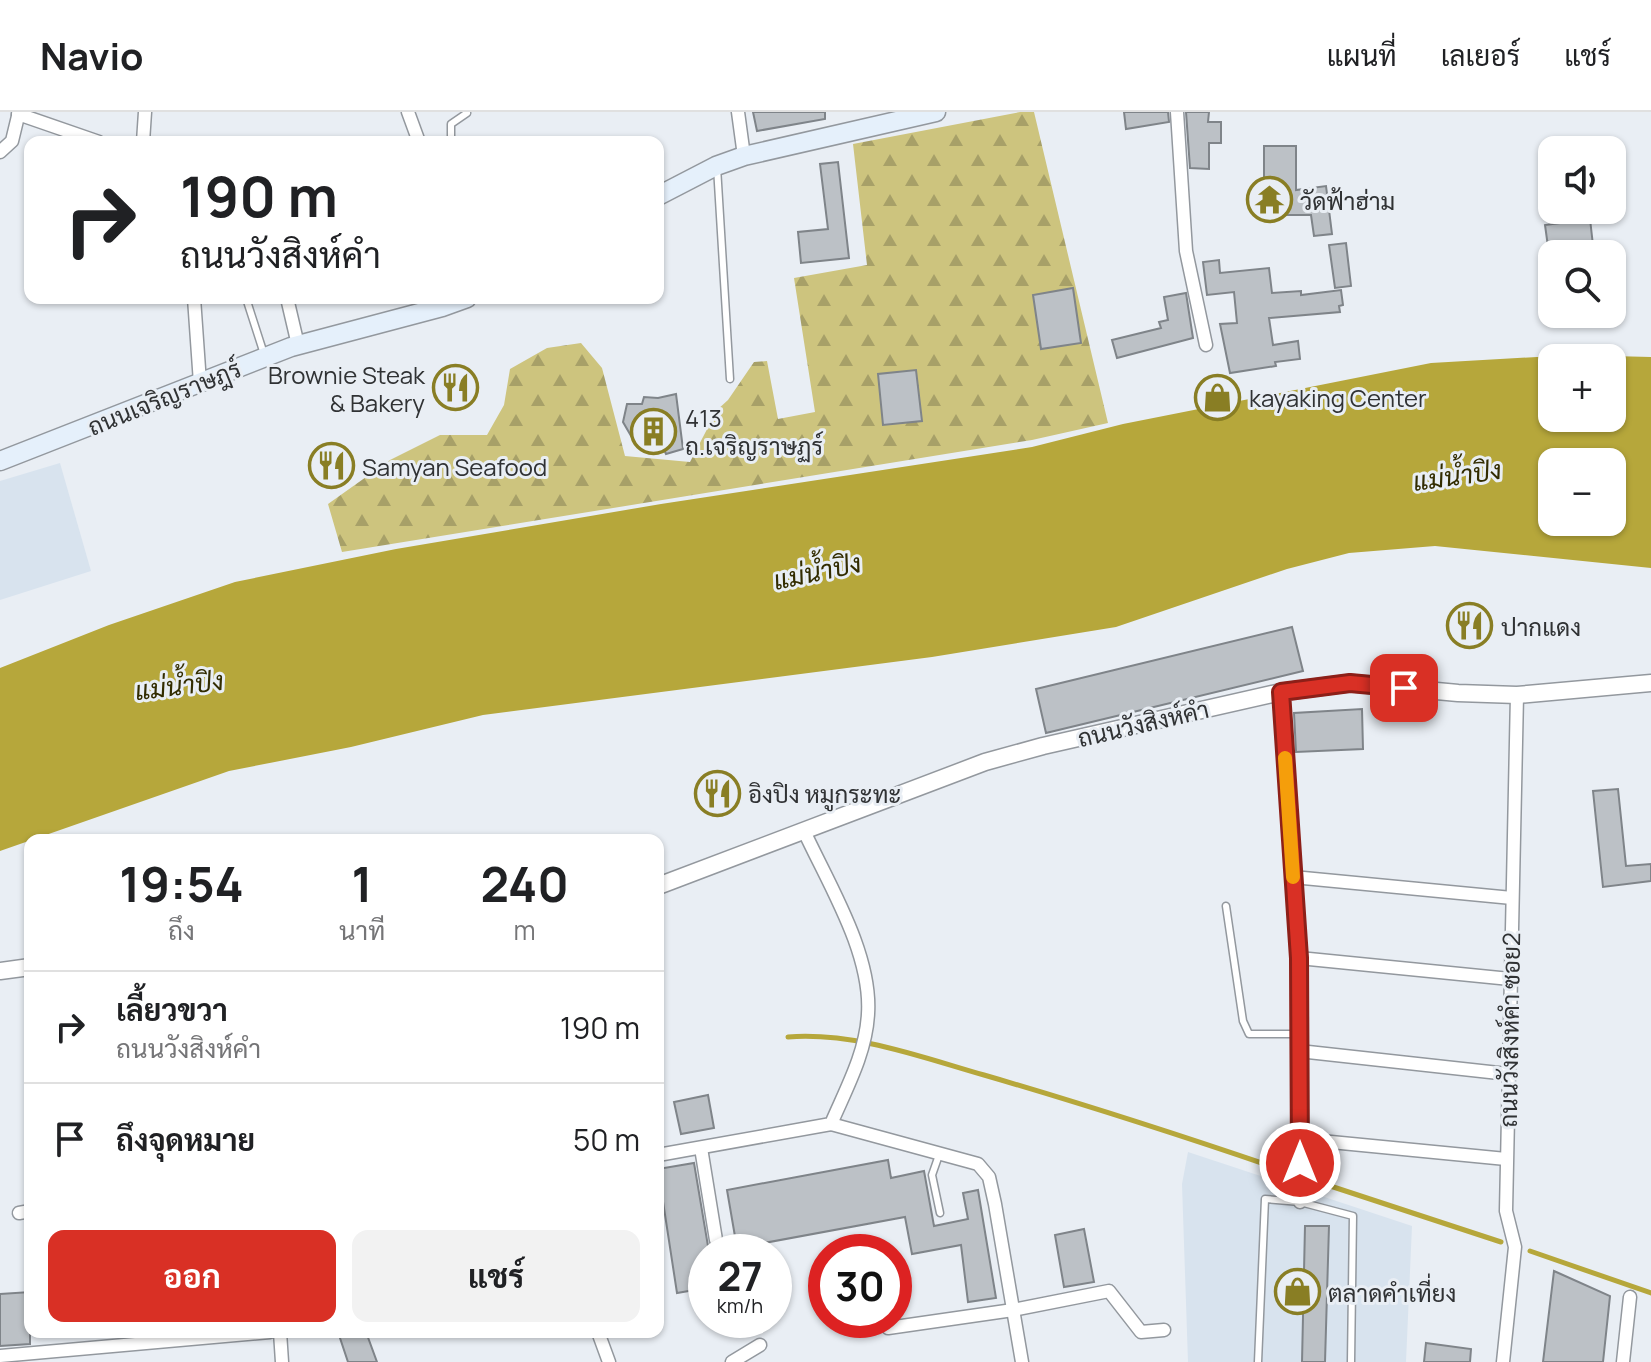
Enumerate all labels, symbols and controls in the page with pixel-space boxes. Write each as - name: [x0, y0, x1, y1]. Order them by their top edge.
- text: Navio: [40, 29, 144, 81]
- text: แผนที่: [1327, 36, 1397, 74]
- text: เลเยอร์: [1441, 36, 1520, 74]
- text: แชร์: [1564, 36, 1611, 74]
- map controls: [1538, 136, 1626, 536]
- button: sound: [1538, 136, 1626, 224]
- text: 190 m: [180, 157, 338, 234]
- icon: right: [48, 168, 152, 272]
- temple icon: วัดฟ้าฮ่าม: [1245, 176, 1293, 224]
- place label: วัดฟ้าฮ่าม: [1300, 184, 1395, 217]
- text: ถนนวังสิงห์คำ: [180, 230, 381, 279]
- button: search: [1538, 240, 1626, 328]
- button: +: [1538, 344, 1626, 432]
- street label: ถนนเจริญราษฎร์: [82, 351, 246, 444]
- place label: Brownie Steak & Bakery: [268, 358, 426, 419]
- restaurant icon: Brownie Steak & Bakery: [432, 364, 480, 412]
- shop icon: kayaking Center: [1194, 373, 1242, 421]
- place label: kayaking Center: [1249, 381, 1427, 414]
- place label: 413 ถ.เจริญราษฏร์: [685, 401, 823, 463]
- building icon: 413 ถ.เจริญราษฏร์: [630, 407, 678, 455]
- restaurant icon: Samyan Seafood: [307, 442, 355, 490]
- button: −: [1538, 448, 1626, 536]
- water label: แม่น้ำปิง: [1410, 449, 1504, 499]
- place label: Samyan Seafood: [362, 450, 547, 483]
- water label: แม่น้ำปิง: [769, 542, 864, 598]
- restaurant icon: ปากแดง: [1446, 602, 1494, 650]
- place label: ปากแดง: [1501, 610, 1581, 643]
- pin: [1370, 654, 1438, 722]
- water label: แม่น้ำปิง: [132, 660, 225, 708]
- icon: arrive: [1382, 666, 1426, 710]
- street label: ถนนวังสิงห์คำ: [1074, 692, 1212, 754]
- restaurant icon: อิงปิง หมูกระทะ: [693, 769, 741, 817]
- place label: อิงปิง หมูกระทะ: [748, 777, 901, 812]
- text: 19:54: [119, 851, 244, 916]
- text: 1: [352, 851, 373, 916]
- text: 240: [480, 851, 569, 916]
- text: ถึง: [168, 912, 195, 948]
- text: นาที: [339, 912, 385, 948]
- text: m: [514, 912, 536, 948]
- street label: ถนนวังสิงห์คำ ซอย2: [1491, 932, 1527, 1128]
- text: เลี้ยวขวา: [116, 989, 228, 1030]
- icon: right: [48, 1005, 92, 1049]
- text: 190 m: [560, 1007, 640, 1048]
- text: ถนนวังสิงห์คำ: [116, 1030, 261, 1066]
- icon: arrive: [48, 1117, 92, 1161]
- text: ถึงจุดหมาย: [116, 1119, 255, 1160]
- text: 50 m: [573, 1119, 640, 1160]
- position arrow: [1258, 1121, 1342, 1205]
- button: ออก: [48, 1230, 336, 1322]
- button: แชร์: [352, 1230, 640, 1322]
- speed limit sign: 30: [808, 1234, 912, 1338]
- text: 27: [717, 1248, 763, 1303]
- shop icon: ตลาดคำเที่ยง: [1273, 1268, 1321, 1316]
- place label: ตลาดคำเที่ยง: [1328, 1273, 1456, 1309]
- text: km/h: [717, 1292, 763, 1319]

